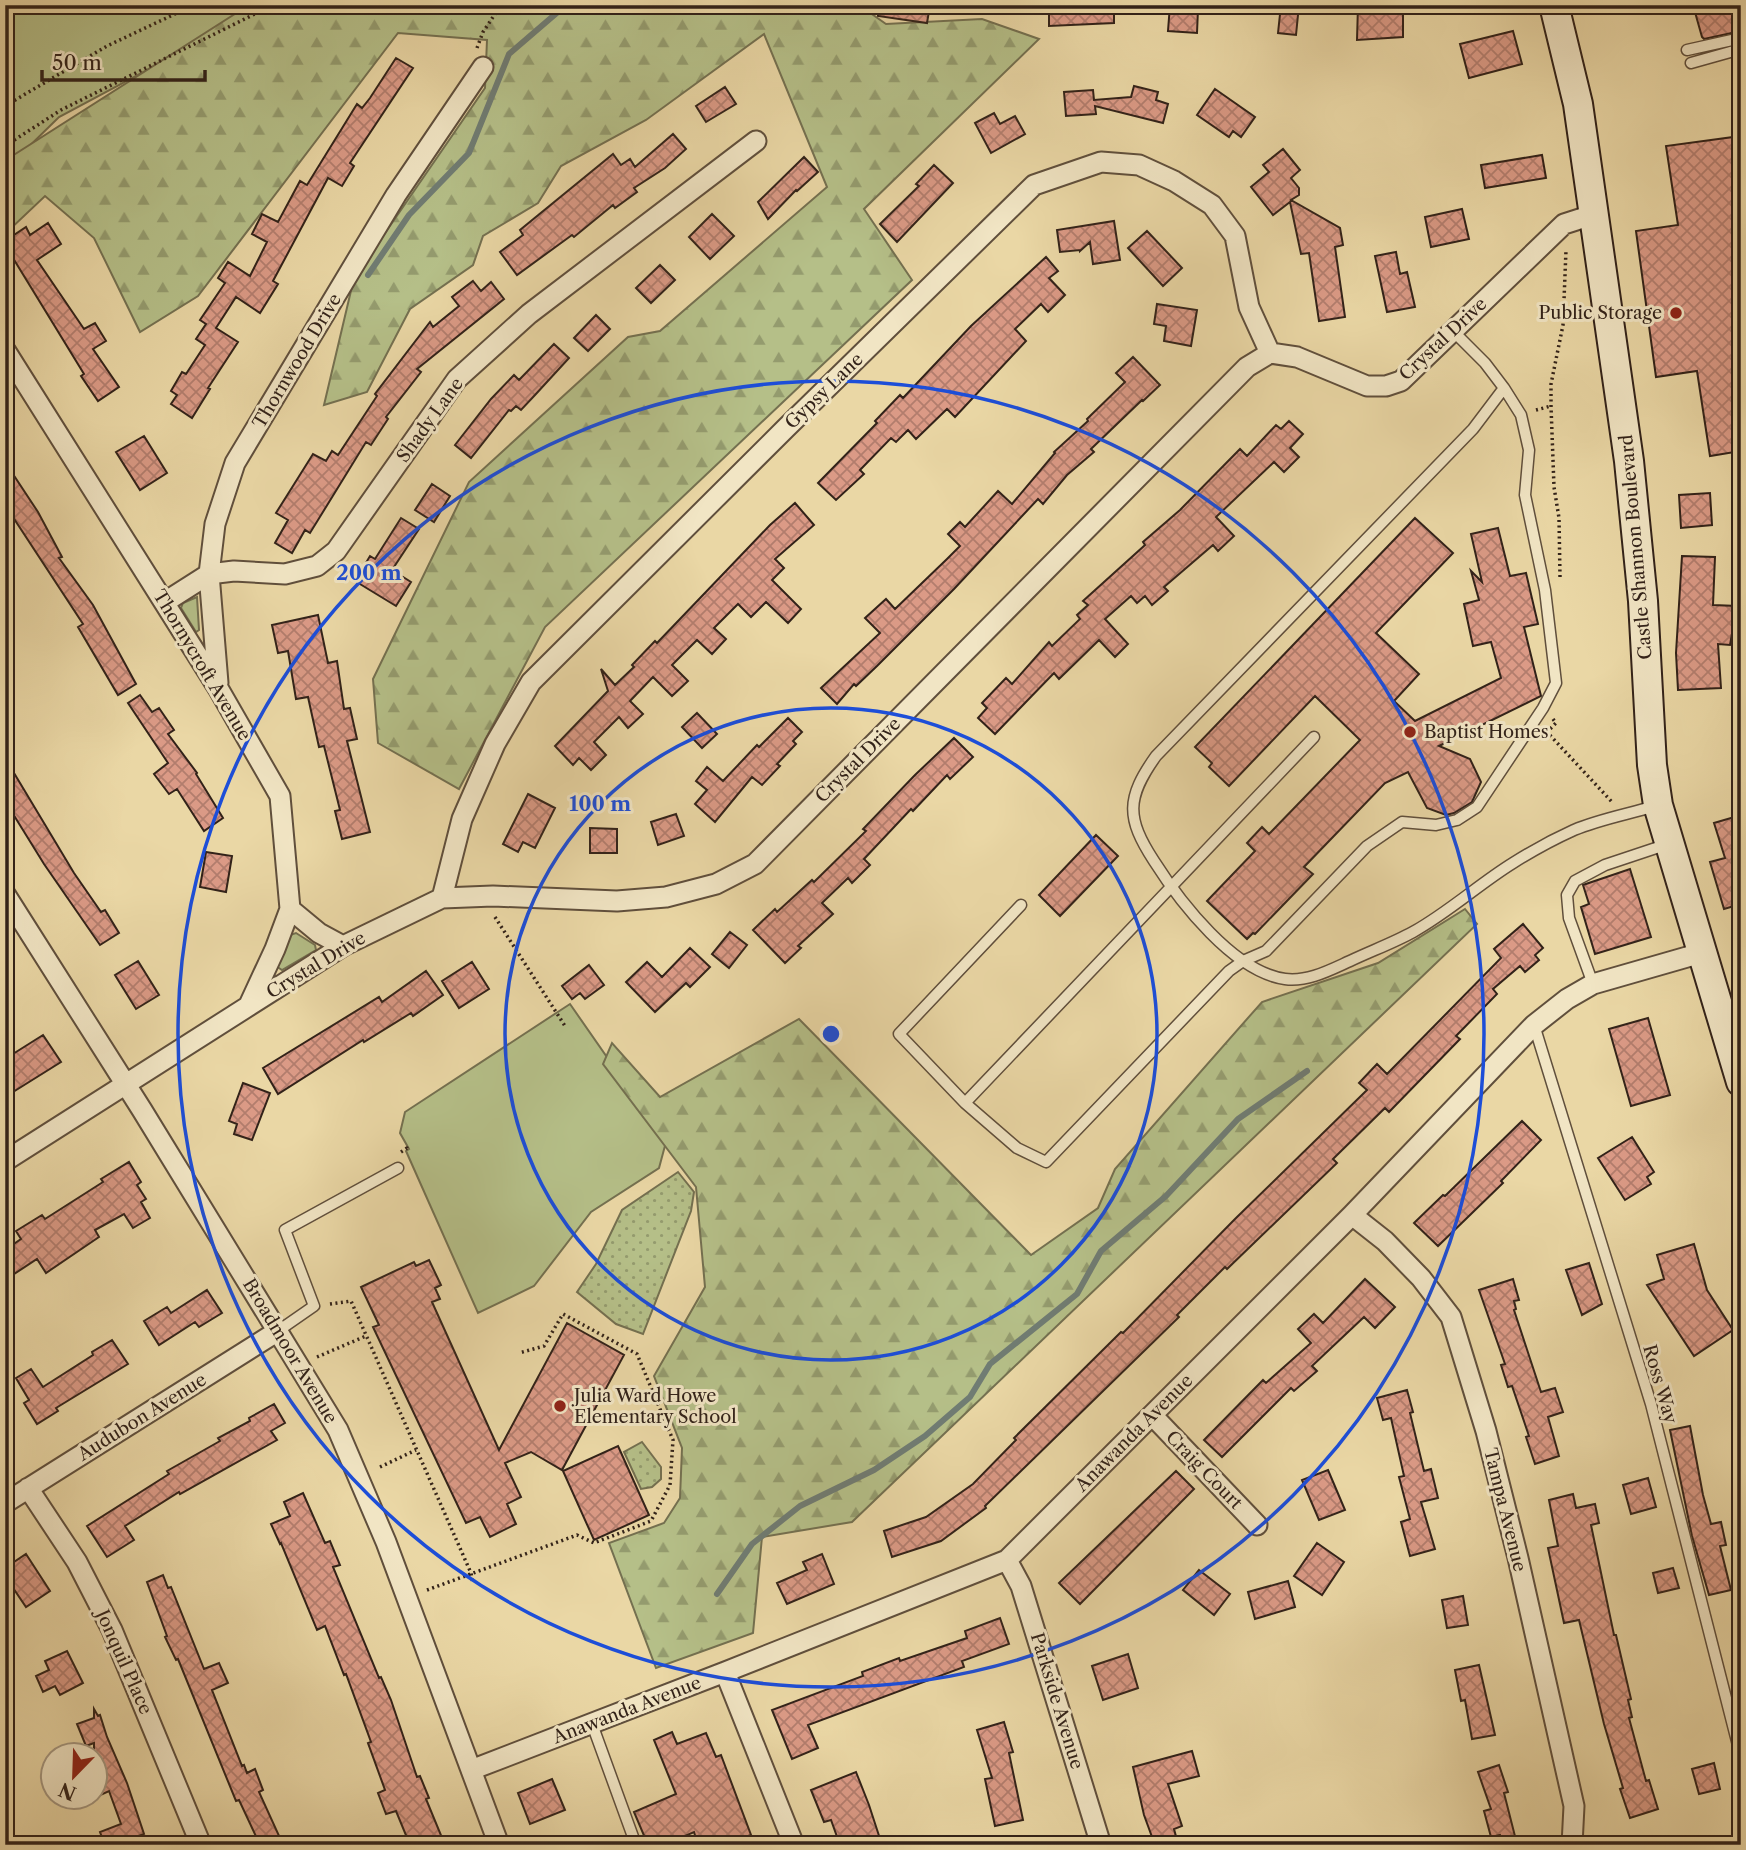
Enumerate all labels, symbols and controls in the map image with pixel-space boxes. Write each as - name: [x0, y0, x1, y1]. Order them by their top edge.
- scale bar: [42, 38, 205, 82]
- text: 50 m: [52, 50, 102, 75]
- street label: Thornwood Drive: [248, 290, 346, 432]
- street label: Crystal Drive: [1395, 293, 1491, 385]
- place label: Public Storage: [1538, 302, 1662, 324]
- marker: Public Storage: [1668, 305, 1684, 321]
- street label: Gypsy Lane: [780, 348, 868, 434]
- street label: Shady Lane: [392, 373, 468, 467]
- street label: Castle Shannon Boulevard: [1615, 434, 1657, 660]
- text: 200 m: [336, 560, 402, 585]
- street label: Thornycroft Avenue: [148, 586, 256, 744]
- street label: Crystal Drive: [811, 713, 905, 807]
- place label: Baptist Homes: [1424, 721, 1549, 743]
- marker: Baptist Homes: [1402, 724, 1418, 740]
- text: 100 m: [569, 791, 631, 816]
- street label: Crystal Drive: [262, 927, 370, 1003]
- centre of rings: [819, 1022, 843, 1046]
- street label: Broadmoor Avenue: [238, 1274, 342, 1428]
- street label: Ross Way: [1638, 1342, 1682, 1427]
- street label: Audubon Avenue: [73, 1369, 210, 1466]
- street label: Anawanda Avenue: [1070, 1370, 1197, 1497]
- place label: Julia Ward Howe Elementary School: [571, 1385, 737, 1428]
- marker: Julia Ward Howe Elementary School: [552, 1398, 568, 1414]
- street label: Craig Court: [1161, 1426, 1247, 1514]
- street label: Tampa Avenue: [1479, 1446, 1531, 1574]
- street label: Jonquil Place: [90, 1603, 157, 1718]
- street label: Parkside Avenue: [1026, 1630, 1088, 1772]
- street label: Anawanda Avenue: [549, 1672, 704, 1749]
- north arrow: [38, 1742, 108, 1812]
- text: N: [55, 1777, 80, 1805]

